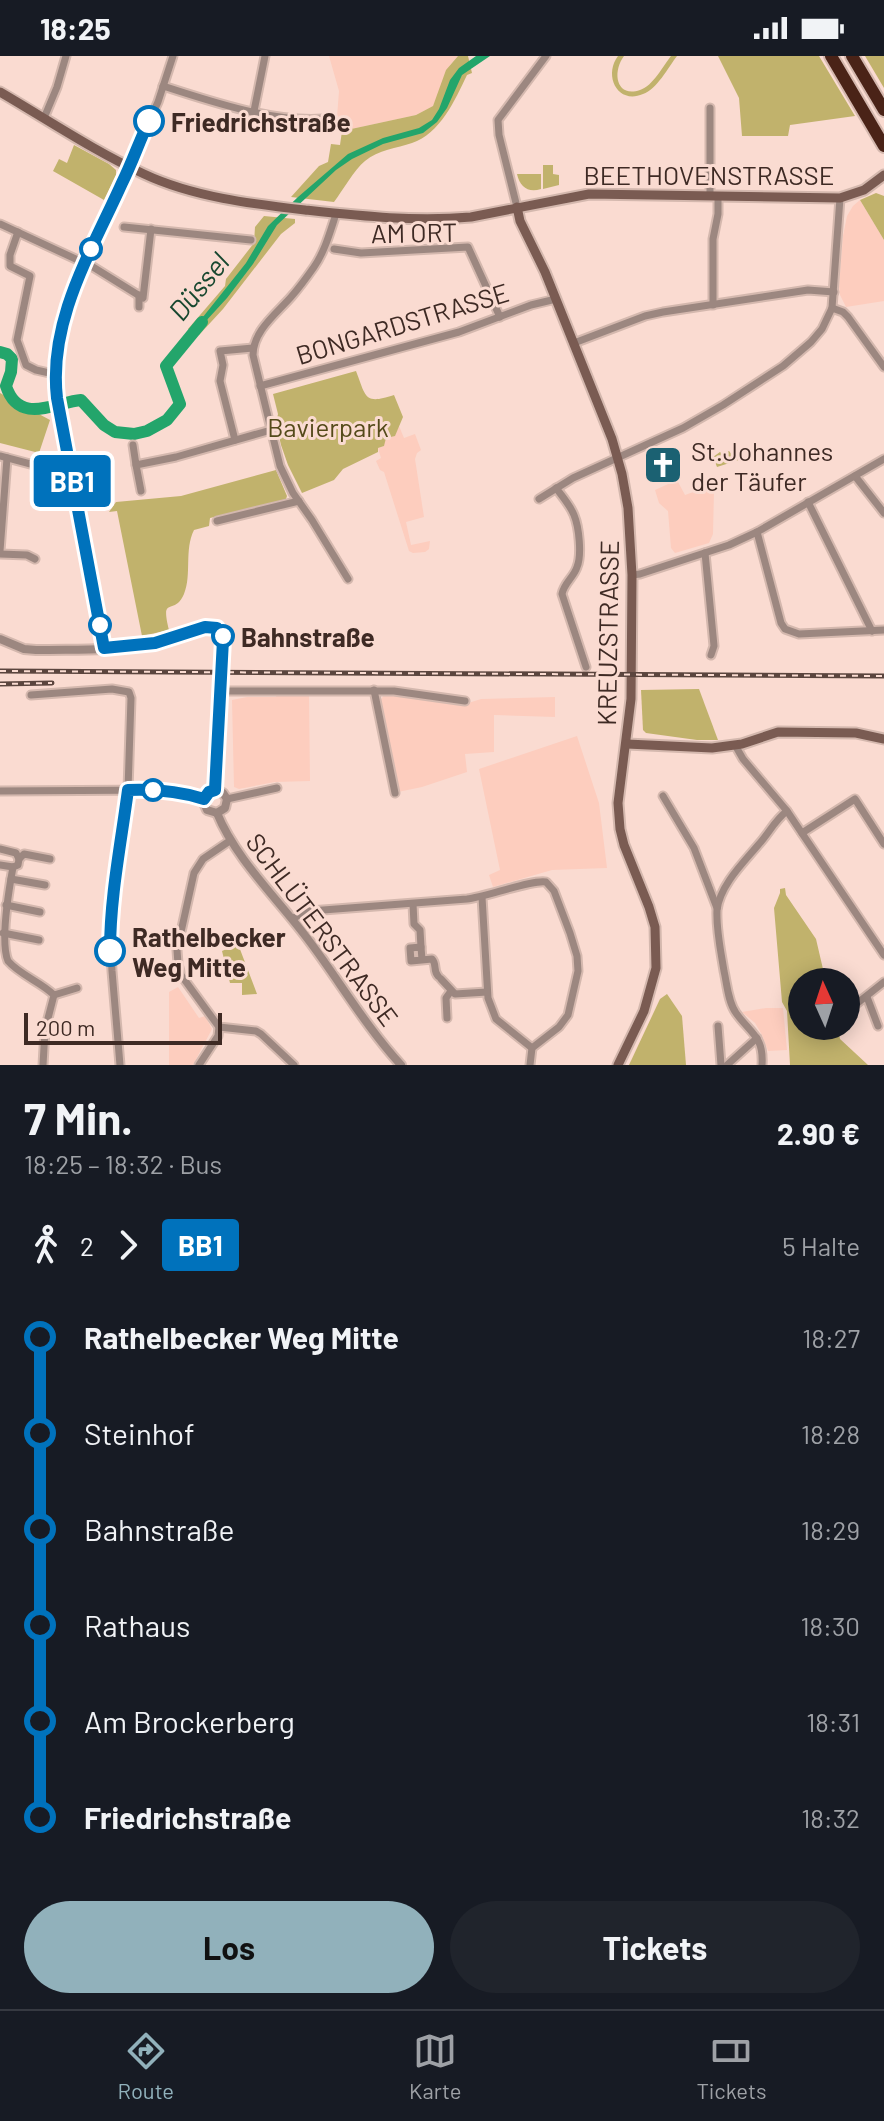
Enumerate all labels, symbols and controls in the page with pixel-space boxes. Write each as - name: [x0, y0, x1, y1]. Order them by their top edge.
- text: 18:25: [40, 10, 111, 46]
- marker: Friedrichstraße: [134, 106, 164, 136]
- place label: Friedrichstraße: [171, 106, 351, 137]
- street label: BEETHOVENSTRASSE: [583, 159, 835, 190]
- street label: AM ORT: [371, 216, 457, 248]
- unlabelled marker: [80, 238, 102, 260]
- water label: Düssel: [160, 245, 236, 327]
- street label: BONGARDSTRASSE: [292, 276, 512, 370]
- park label: Bavierpark: [267, 411, 389, 442]
- place label: St.Johannes der Täufer: [691, 435, 833, 496]
- church icon: St.Johannes der Täufer: [642, 444, 684, 486]
- line badge: BB1: [26, 455, 118, 507]
- text: BB1: [50, 464, 94, 498]
- street label: KREUZSTRASSE: [590, 540, 624, 726]
- unlabelled marker: [89, 614, 111, 636]
- place label: Bahnstraße: [241, 621, 375, 652]
- marker: Bahnstraße: [212, 625, 234, 647]
- unlabelled marker: [142, 779, 164, 801]
- street label: SCHLÜTERSTRASSE: [240, 827, 406, 1031]
- place label: Rathelbecker Weg Mitte: [132, 921, 286, 982]
- marker: Rathelbecker Weg Mitte: [95, 936, 125, 966]
- north arrow: [788, 968, 860, 1040]
- map controls: [788, 968, 860, 1040]
- scale bar: [24, 1009, 222, 1045]
- text: 200 m: [36, 1014, 95, 1040]
- text: 7 Min.: [24, 1091, 133, 1144]
- text: 2.90 €: [777, 1115, 860, 1151]
- text: 18:25 – 18:32 · Bus: [24, 1148, 222, 1179]
- icon: walk: [24, 1223, 68, 1267]
- icon: forward: [106, 1223, 150, 1267]
- text: BB1: [178, 1228, 223, 1262]
- text: 2: [80, 1230, 94, 1261]
- text: 5 Halte: [782, 1230, 860, 1261]
- text: Rathelbecker Weg Mitte: [84, 1319, 399, 1355]
- text: 18:27: [802, 1322, 860, 1353]
- text: Steinhof: [84, 1415, 195, 1451]
- text: 18:28: [801, 1418, 860, 1449]
- text: Bahnstraße: [84, 1511, 235, 1547]
- text: 18:29: [801, 1514, 860, 1545]
- text: Rathaus: [84, 1607, 191, 1643]
- text: 18:30: [800, 1610, 860, 1641]
- text: Am Brockerberg: [84, 1703, 295, 1739]
- text: 18:31: [806, 1706, 860, 1737]
- text: Friedrichstraße: [84, 1799, 291, 1835]
- text: 18:32: [801, 1802, 860, 1833]
- button: Los: [24, 1901, 434, 1993]
- button: Tickets: [450, 1901, 860, 1993]
- tab: Route: [117, 2029, 174, 2103]
- tab: Karte: [409, 2029, 461, 2103]
- tab: Tickets: [696, 2029, 766, 2103]

